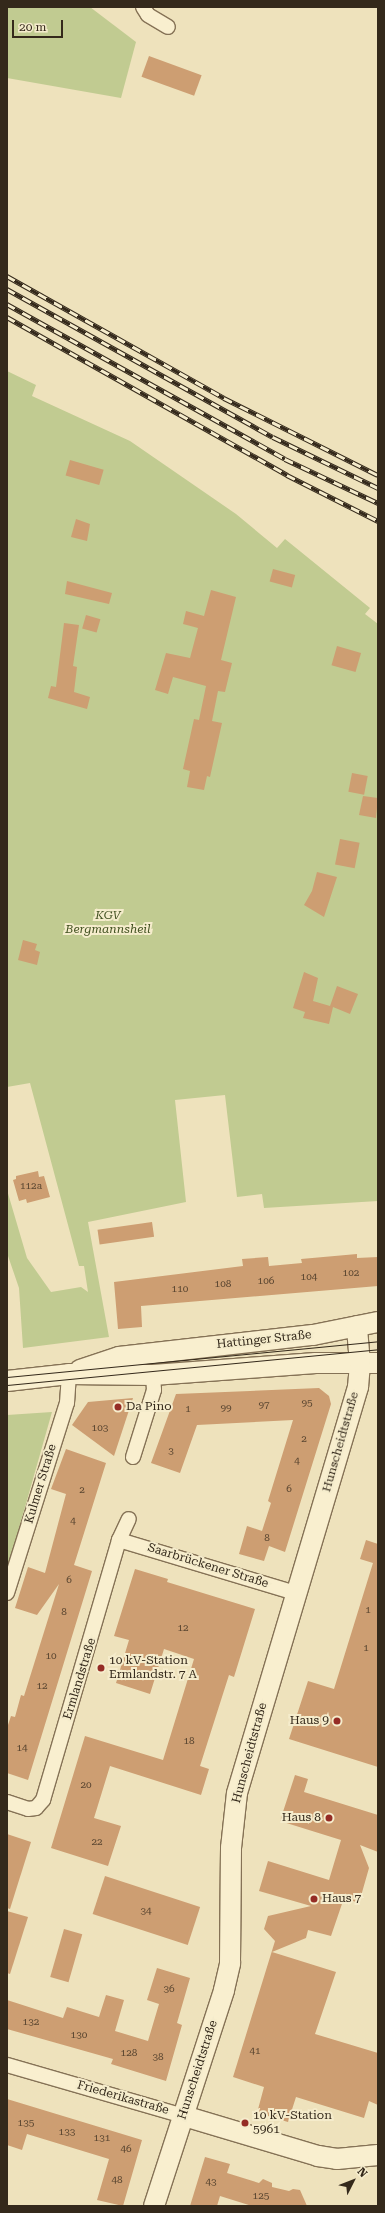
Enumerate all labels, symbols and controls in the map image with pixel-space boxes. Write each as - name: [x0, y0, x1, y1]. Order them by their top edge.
- scale bar: [14, 12, 65, 38]
- text: 20 m: [19, 20, 46, 34]
- park label: KGV Bergmannsheil: [65, 909, 151, 937]
- house number: 112a: [20, 1180, 42, 1192]
- house number: 102: [343, 1267, 359, 1279]
- house number: 104: [301, 1271, 317, 1283]
- house number: 106: [258, 1275, 274, 1287]
- house number: 108: [215, 1278, 231, 1290]
- house number: 110: [172, 1283, 188, 1295]
- street label: Hattinger Straße: [216, 1328, 312, 1352]
- street label: Hunscheidtstraße: [320, 1390, 362, 1494]
- house number: 95: [301, 1397, 313, 1409]
- house number: 97: [258, 1399, 270, 1411]
- place label: Da Pino: [126, 1400, 172, 1414]
- marker: Da Pino: [113, 1402, 123, 1412]
- house number: 99: [220, 1402, 232, 1414]
- house number: 1: [185, 1403, 191, 1415]
- house number: 103: [92, 1422, 108, 1434]
- house number: 2: [301, 1433, 307, 1445]
- street label: Kulmer Straße: [22, 1443, 60, 1525]
- house number: 3: [168, 1445, 174, 1457]
- house number: 4: [294, 1455, 300, 1467]
- house number: 6: [286, 1483, 292, 1495]
- house number: 2: [79, 1484, 85, 1496]
- house number: 4: [70, 1515, 76, 1527]
- house number: 8: [264, 1532, 270, 1544]
- street label: Saarbrückener Straße: [146, 1541, 270, 1591]
- house number: 6: [66, 1574, 72, 1586]
- house number: 1: [365, 1604, 371, 1616]
- house number: 8: [61, 1606, 67, 1618]
- house number: 12: [177, 1622, 189, 1634]
- street label: Ermlandstraße: [61, 1636, 99, 1722]
- house number: 1: [363, 1642, 369, 1654]
- house number: 10: [45, 1650, 57, 1662]
- place label: 10 kV-Station Ermlandstr. 7 A: [109, 1654, 197, 1682]
- marker: 10 kV-Station Ermlandstr. 7 A: [96, 1663, 106, 1673]
- house number: 12: [36, 1680, 48, 1692]
- street label: Hunscheidtstraße: [230, 1701, 270, 1805]
- place label: Haus 9: [290, 1714, 329, 1728]
- marker: Haus 9: [332, 1716, 342, 1726]
- house number: 18: [183, 1735, 195, 1747]
- house number: 14: [16, 1742, 28, 1754]
- house number: 20: [80, 1779, 92, 1791]
- place label: Haus 8: [282, 1811, 321, 1825]
- marker: Haus 8: [324, 1813, 334, 1823]
- house number: 22: [91, 1836, 103, 1848]
- place label: Haus 7: [322, 1892, 361, 1906]
- marker: Haus 7: [309, 1894, 319, 1904]
- house number: 34: [140, 1905, 152, 1917]
- house number: 36: [163, 1983, 175, 1995]
- house number: 132: [23, 2016, 39, 2028]
- street label: Hunscheidtstraße: [175, 2019, 221, 2121]
- house number: 130: [71, 2029, 87, 2041]
- house number: 41: [249, 2045, 261, 2057]
- house number: 128: [121, 2047, 137, 2059]
- house number: 38: [152, 2051, 164, 2063]
- street label: Friederikastraße: [75, 2078, 171, 2118]
- place label: 10 kV-Station 5961: [253, 2109, 332, 2137]
- house number: 135: [18, 2117, 34, 2129]
- marker: 10 kV-Station 5961: [240, 2118, 250, 2128]
- house number: 133: [59, 2126, 75, 2138]
- house number: 131: [94, 2132, 110, 2144]
- house number: 46: [120, 2143, 132, 2155]
- north arrow: [333, 2161, 373, 2201]
- text: N: [355, 2165, 370, 2180]
- house number: 48: [111, 2174, 123, 2186]
- house number: 43: [205, 2176, 217, 2188]
- house number: 125: [253, 2190, 269, 2202]

